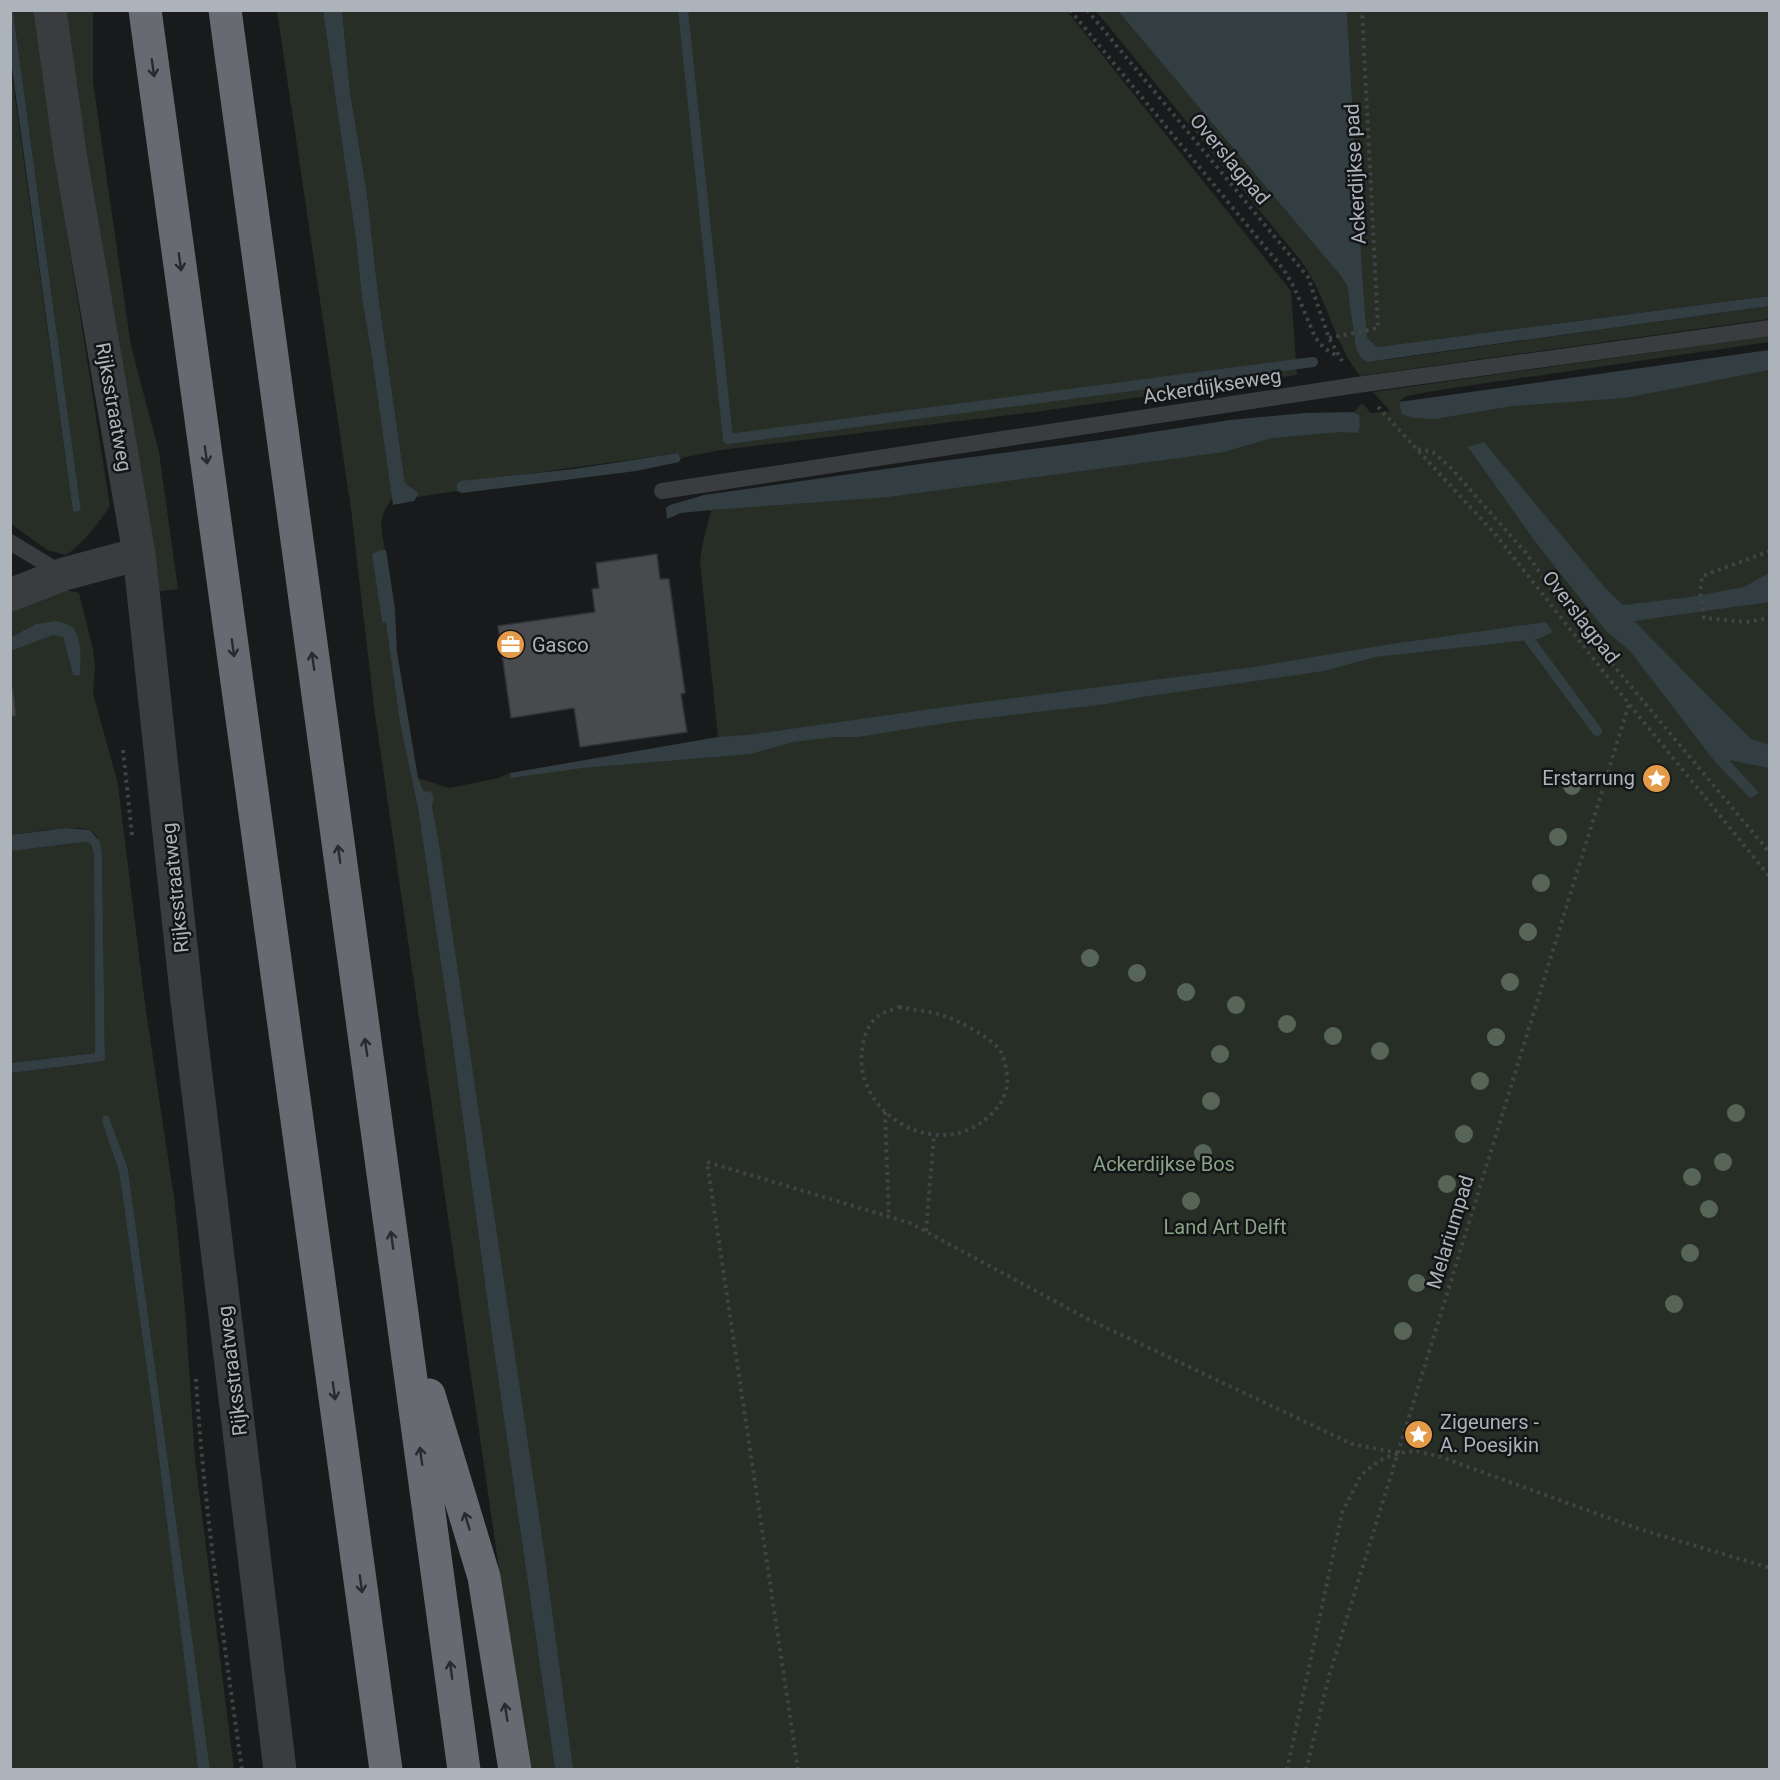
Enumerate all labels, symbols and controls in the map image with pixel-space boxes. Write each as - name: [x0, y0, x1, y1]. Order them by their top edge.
- one-way arrow: [148, 58, 159, 78]
- street label: Ackerdijkse pad: [1339, 103, 1371, 245]
- street label: Overslagpad: [1185, 109, 1275, 209]
- one-way arrow: [174, 251, 185, 271]
- street label: Rijksstraatweg: [91, 340, 137, 474]
- street label: Ackerdijkseweg: [1141, 363, 1283, 409]
- one-way arrow: [201, 444, 212, 464]
- street label: Overslagpad: [1537, 566, 1625, 668]
- office icon: Gasco: [495, 629, 527, 661]
- place label: Gasco: [532, 633, 589, 657]
- one-way arrow: [227, 638, 238, 657]
- one-way arrow: [308, 651, 319, 671]
- place icon: Erstarrung: [1640, 762, 1672, 794]
- place label: Erstarrung: [1542, 766, 1635, 790]
- street label: Rijksstraatweg: [156, 822, 194, 954]
- one-way arrow: [334, 845, 345, 864]
- one-way arrow: [360, 1038, 371, 1058]
- park label: Ackerdijkse Bos: [1093, 1152, 1235, 1176]
- street label: Melariumpad: [1421, 1172, 1479, 1292]
- park label: Land Art Delft: [1164, 1215, 1286, 1239]
- one-way arrow: [386, 1231, 397, 1251]
- street label: Rijksstraatweg: [212, 1305, 252, 1437]
- one-way arrow: [329, 1380, 340, 1400]
- place label: Zigeuners - A. Poesjkin: [1440, 1410, 1539, 1457]
- place icon: Zigeuners - A. Poesjkin: [1403, 1418, 1435, 1450]
- one-way arrow: [416, 1447, 427, 1466]
- one-way arrow: [461, 1512, 472, 1531]
- one-way arrow: [355, 1573, 366, 1593]
- one-way arrow: [445, 1661, 456, 1680]
- one-way arrow: [500, 1702, 511, 1722]

